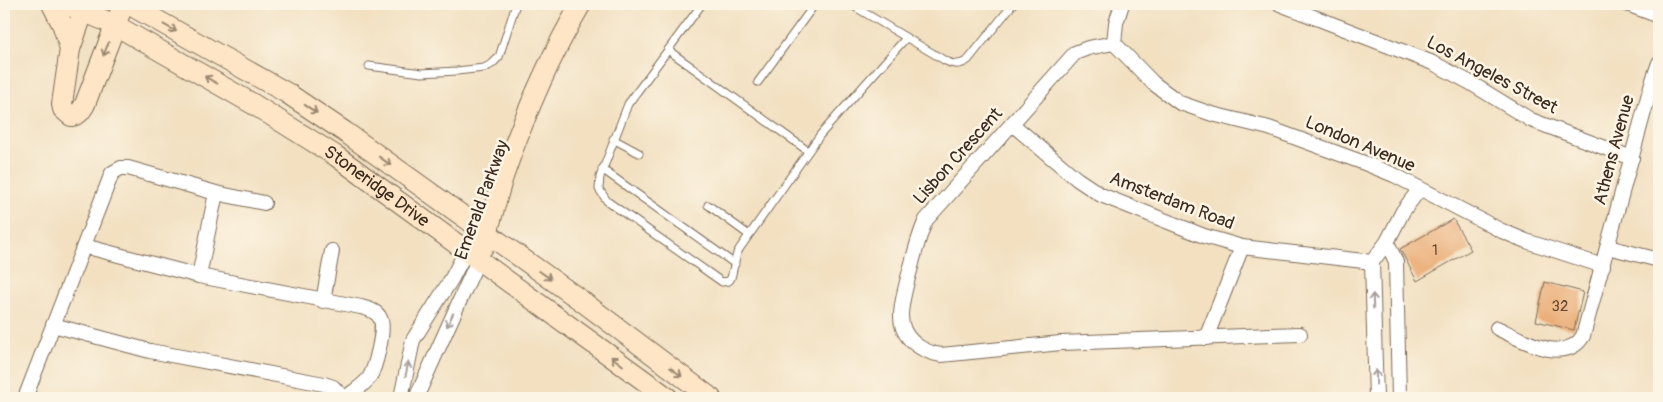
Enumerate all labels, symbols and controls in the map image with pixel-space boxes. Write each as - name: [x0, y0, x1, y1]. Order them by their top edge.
- one-way arrow: [162, 23, 177, 33]
- street label: Los Angeles Street: [1422, 31, 1562, 120]
- one-way arrow: [101, 41, 110, 56]
- one-way arrow: [204, 74, 218, 84]
- street label: Athens Avenue: [1588, 92, 1640, 208]
- street label: Lisbon Crescent: [908, 102, 1008, 209]
- one-way arrow: [303, 104, 317, 114]
- street label: London Avenue: [1302, 111, 1419, 178]
- street label: Emerald Parkway: [450, 137, 514, 263]
- street label: Stoneridge Drive: [320, 140, 434, 232]
- one-way arrow: [378, 156, 392, 166]
- street label: Amsterdam Road: [1106, 167, 1238, 235]
- house number: 1: [1432, 241, 1438, 260]
- one-way arrow: [538, 270, 552, 280]
- one-way arrow: [1369, 293, 1378, 309]
- house number: 32: [1552, 297, 1568, 316]
- one-way arrow: [445, 312, 455, 327]
- one-way arrow: [610, 356, 624, 366]
- one-way arrow: [403, 361, 412, 377]
- one-way arrow: [669, 367, 683, 377]
- one-way arrow: [1371, 370, 1381, 386]

